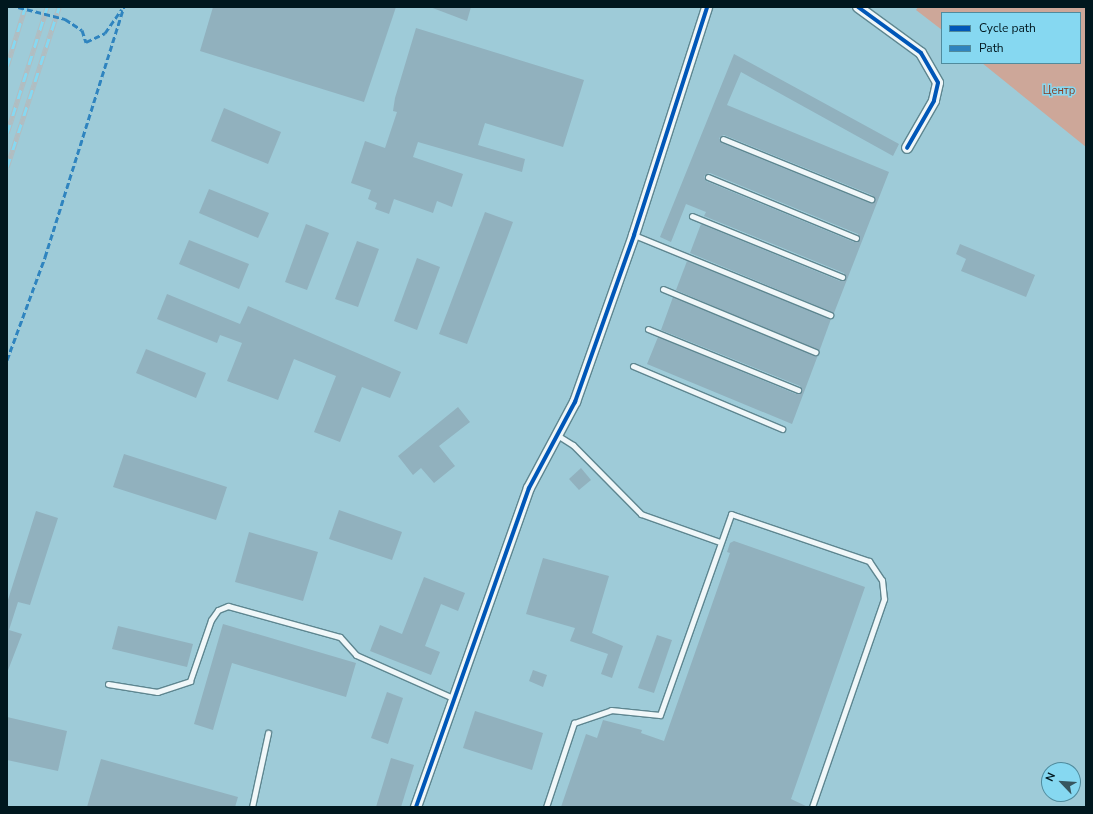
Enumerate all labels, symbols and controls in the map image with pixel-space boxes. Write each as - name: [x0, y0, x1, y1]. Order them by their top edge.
- legend: [941, 12, 1081, 64]
- text: Cycle path: [979, 20, 1036, 36]
- text: Path: [979, 40, 1004, 56]
- park label: Центр: [1043, 84, 1075, 98]
- north arrow: [1041, 762, 1081, 802]
- text: N: [1042, 770, 1059, 784]

